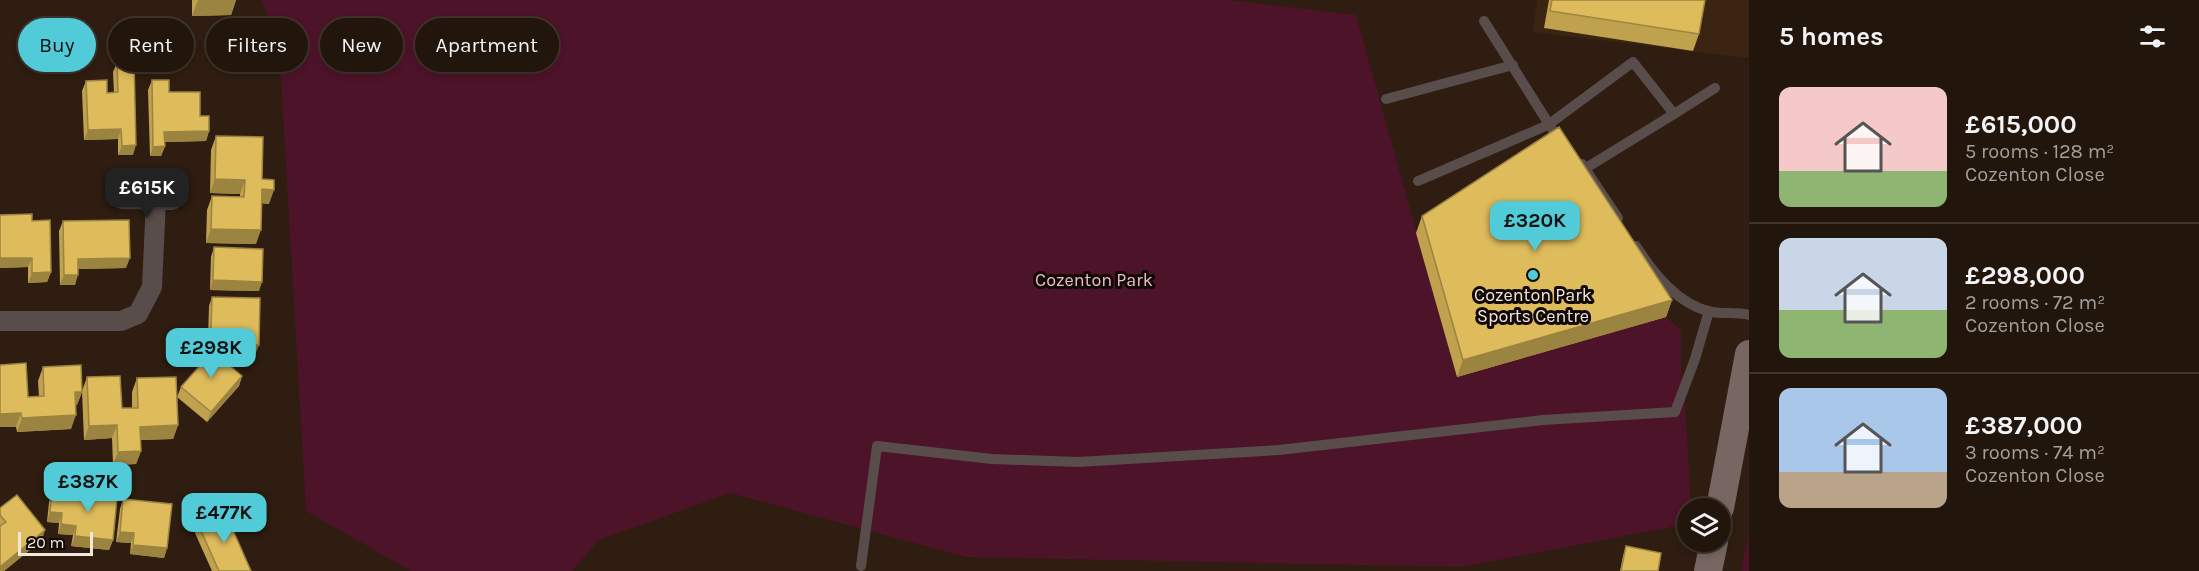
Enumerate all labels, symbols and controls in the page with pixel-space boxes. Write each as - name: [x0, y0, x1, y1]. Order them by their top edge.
- chip: Buy: [18, 18, 96, 72]
- chip: Rent: [108, 18, 194, 72]
- chip: Filters: [206, 18, 308, 72]
- chip: New: [320, 18, 403, 72]
- chip: Apartment: [415, 18, 559, 72]
- icon: filters: [2136, 20, 2169, 53]
- text: 5 homes: [1779, 21, 1884, 52]
- text: £615,000: [1965, 109, 2077, 140]
- icon: home: [1827, 111, 1899, 183]
- text: 5 rooms · 128 m²: [1965, 140, 2114, 163]
- text: Cozenton Close: [1965, 163, 2105, 186]
- pin: £615K: [105, 168, 189, 219]
- text: £615K: [119, 176, 175, 199]
- pin: £320K: [1493, 201, 1577, 252]
- text: £320K: [1504, 209, 1566, 232]
- text: £298,000: [1965, 260, 2085, 291]
- icon: home: [1827, 262, 1899, 334]
- marker: Cozenton Park Sports Centre: [1526, 268, 1540, 282]
- park label: Cozenton Park: [1035, 269, 1153, 291]
- place label: Cozenton Park Sports Centre: [1474, 284, 1592, 327]
- text: 2 rooms · 72 m²: [1965, 291, 2105, 314]
- text: Cozenton Close: [1965, 314, 2105, 337]
- pin: £298K: [169, 328, 253, 379]
- text: £298K: [180, 336, 242, 359]
- text: £387,000: [1965, 410, 2082, 441]
- icon: home: [1827, 412, 1899, 484]
- text: 3 rooms · 74 m²: [1965, 441, 2105, 464]
- pin: £387K: [46, 462, 130, 513]
- text: Cozenton Close: [1965, 464, 2105, 487]
- text: £387K: [58, 470, 118, 493]
- pin: £477K: [182, 493, 266, 544]
- map controls: [1677, 498, 1731, 552]
- button: layers: [1677, 498, 1731, 552]
- text: £477K: [196, 501, 252, 524]
- scale bar: [18, 529, 93, 556]
- text: 20 m: [27, 533, 65, 552]

